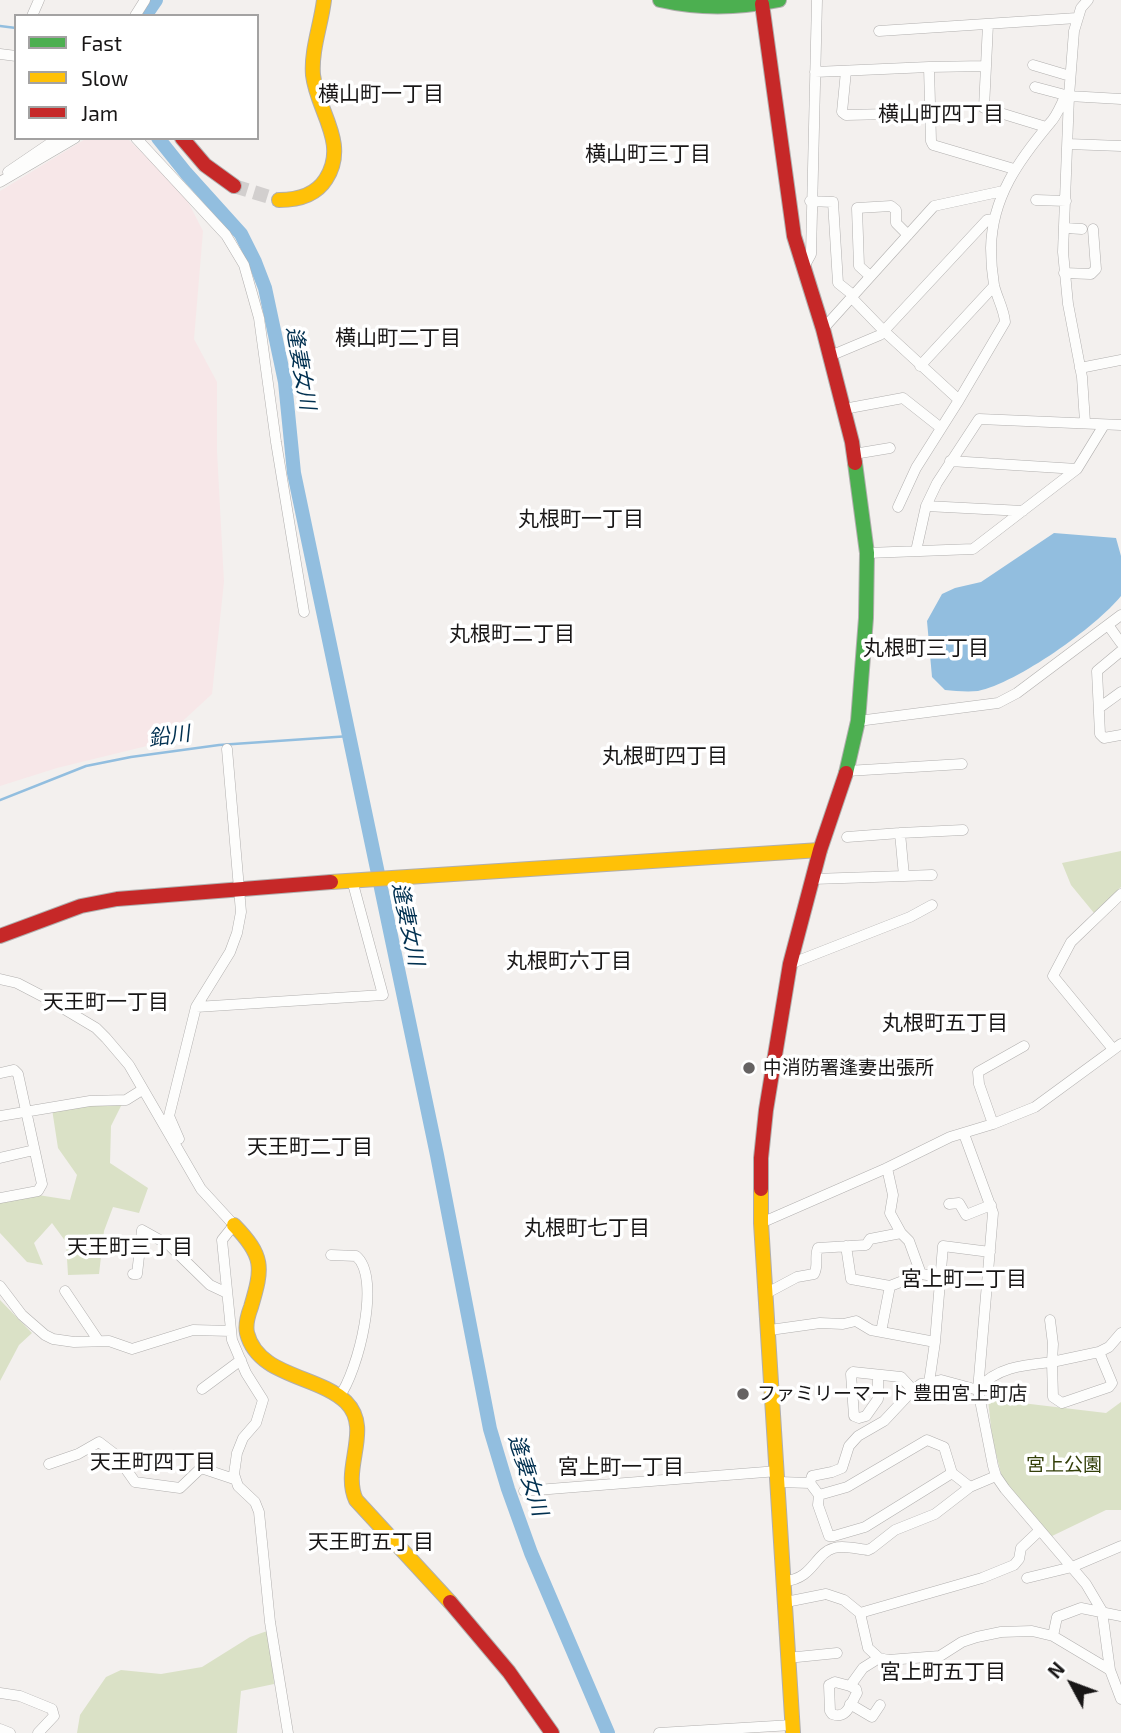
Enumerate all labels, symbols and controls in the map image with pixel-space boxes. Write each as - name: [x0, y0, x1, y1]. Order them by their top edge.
- legend: [14, 14, 259, 140]
- text: Fast: [81, 30, 122, 55]
- text: Slow: [81, 65, 128, 90]
- district label: 横山町一丁目: [318, 81, 444, 107]
- text: Jam: [81, 100, 118, 125]
- district label: 横山町四丁目: [878, 101, 1004, 127]
- district label: 横山町三丁目: [585, 141, 711, 167]
- water label: 逢妻女川: [281, 324, 321, 412]
- district label: 横山町二丁目: [335, 325, 461, 351]
- district label: 丸根町一丁目: [518, 506, 644, 532]
- district label: 丸根町二丁目: [449, 621, 575, 647]
- district label: 丸根町三丁目: [863, 635, 989, 661]
- water label: 鉛川: [146, 721, 192, 751]
- district label: 丸根町四丁目: [602, 743, 728, 769]
- water label: 逢妻女川: [387, 880, 429, 968]
- district label: 丸根町六丁目: [506, 948, 632, 974]
- district label: 天王町一丁目: [43, 989, 169, 1015]
- district label: 丸根町五丁目: [882, 1010, 1008, 1036]
- place label: 中消防署逢妻出張所: [763, 1057, 934, 1079]
- marker: 中消防署逢妻出張所: [741, 1060, 757, 1076]
- district label: 天王町二丁目: [247, 1134, 373, 1160]
- district label: 丸根町七丁目: [524, 1215, 650, 1241]
- district label: 天王町三丁目: [67, 1234, 193, 1260]
- district label: 宮上町二丁目: [901, 1266, 1027, 1292]
- place label: ファミリーマート 豊田宮上町店: [757, 1383, 1027, 1405]
- marker: ファミリーマート 豊田宮上町店: [735, 1386, 751, 1402]
- water label: 逢妻女川: [503, 1431, 553, 1519]
- district label: 天王町四丁目: [90, 1449, 216, 1475]
- district label: 宮上町一丁目: [558, 1454, 684, 1480]
- park label: 宮上公園: [1026, 1454, 1102, 1476]
- district label: 天王町五丁目: [308, 1529, 434, 1555]
- north arrow: [1037, 1649, 1107, 1719]
- text: N: [1043, 1657, 1069, 1683]
- district label: 宮上町五丁目: [880, 1659, 1006, 1685]

